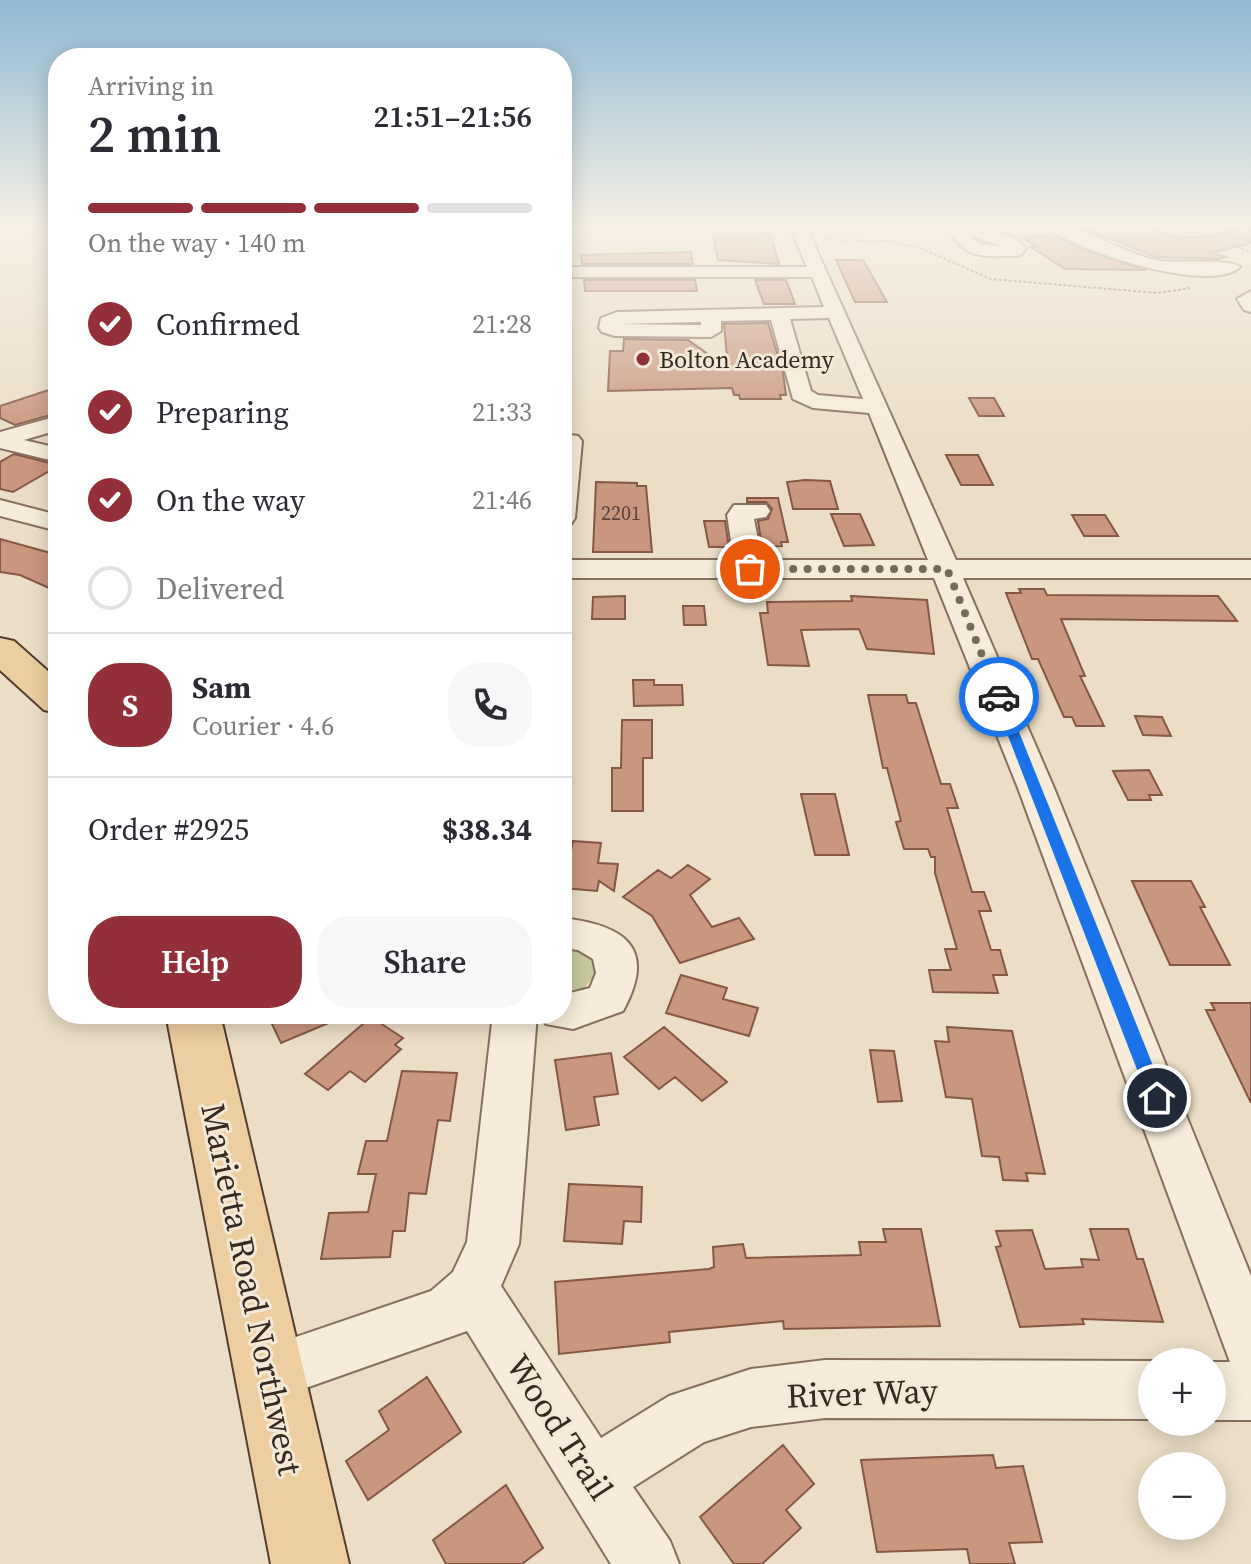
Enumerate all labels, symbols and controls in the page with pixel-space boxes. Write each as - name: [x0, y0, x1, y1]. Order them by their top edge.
- text: Arriving in: [88, 68, 214, 104]
- text: 21:51–21:56: [373, 96, 532, 137]
- text: 2 min: [88, 98, 221, 169]
- text: On the way · 140 m: [88, 225, 306, 261]
- icon: check: [88, 302, 132, 346]
- text: Confirmed: [156, 304, 300, 345]
- text: 21:28: [472, 306, 532, 342]
- place label: Bolton Academy: [659, 343, 834, 376]
- marker: Bolton Academy: [634, 350, 652, 368]
- icon: check: [88, 390, 132, 434]
- text: Preparing: [156, 392, 289, 433]
- text: 21:33: [472, 394, 532, 430]
- icon: check: [88, 478, 132, 522]
- text: On the way: [156, 480, 305, 521]
- text: 21:46: [472, 482, 532, 518]
- house number: 2201: [601, 499, 641, 527]
- pin: [716, 535, 784, 603]
- icon: bag: [728, 547, 772, 591]
- text: Delivered: [156, 568, 284, 609]
- courier: [959, 657, 1039, 737]
- button: phone: [448, 663, 532, 747]
- text: Sam: [192, 667, 251, 708]
- icon: car: [977, 675, 1021, 719]
- text: S: [122, 685, 138, 726]
- text: Courier · 4.6: [192, 708, 334, 744]
- text: Order #2925: [88, 809, 249, 850]
- text: $38.34: [442, 809, 532, 850]
- button: Help: [88, 916, 302, 1008]
- button: Share: [318, 916, 532, 1008]
- pin: [1123, 1064, 1191, 1132]
- icon: home: [1135, 1076, 1179, 1120]
- street label: Marietta Road Northwest: [190, 1099, 314, 1479]
- street label: Wood Trail: [496, 1345, 624, 1509]
- map controls: [1138, 1348, 1226, 1540]
- button: +: [1138, 1348, 1226, 1436]
- street label: River Way: [785, 1367, 939, 1419]
- button: −: [1138, 1452, 1226, 1540]

